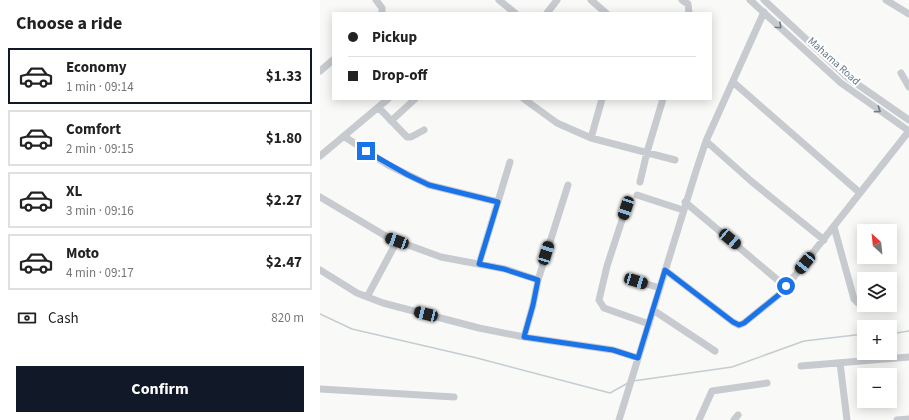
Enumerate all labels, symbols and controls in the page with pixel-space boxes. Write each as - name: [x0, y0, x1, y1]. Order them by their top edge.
- text: Choose a ride: [16, 11, 122, 36]
- one-way arrow: [775, 21, 782, 28]
- text: Pickup: [372, 27, 417, 48]
- street label: Mahama Road: [805, 33, 863, 89]
- text: Economy: [66, 57, 127, 78]
- icon: car: [18, 58, 54, 94]
- text: Drop-off: [372, 65, 427, 86]
- text: $1.33: [266, 66, 302, 87]
- text: 1 min · 09:14: [66, 78, 134, 96]
- one-way arrow: [874, 105, 881, 113]
- text: Comfort: [66, 119, 121, 140]
- icon: car: [18, 120, 54, 156]
- text: $1.80: [266, 128, 302, 149]
- text: 2 min · 09:15: [66, 140, 134, 158]
- route end: [357, 142, 375, 160]
- text: XL: [66, 181, 82, 202]
- icon: car: [18, 182, 54, 218]
- text: $2.27: [266, 190, 302, 211]
- car: [617, 195, 635, 221]
- text: 3 min · 09:16: [66, 202, 134, 220]
- north arrow: [857, 224, 897, 264]
- map controls: [857, 224, 897, 408]
- car: [717, 227, 743, 251]
- car: [384, 231, 410, 251]
- car: [537, 240, 555, 266]
- text: Moto: [66, 243, 99, 264]
- icon: car: [18, 244, 54, 280]
- car: [793, 250, 817, 276]
- text: $2.47: [266, 252, 302, 273]
- text: 4 min · 09:17: [66, 264, 134, 282]
- car: [623, 272, 649, 290]
- button: layers: [857, 272, 897, 312]
- route start: [777, 277, 795, 295]
- car: [413, 305, 439, 323]
- icon: cash: [16, 307, 38, 329]
- text: Cash: [48, 308, 79, 329]
- text: 820 m: [271, 309, 304, 327]
- button: +: [857, 320, 897, 360]
- button: Confirm: [16, 366, 304, 412]
- button: −: [857, 368, 897, 408]

